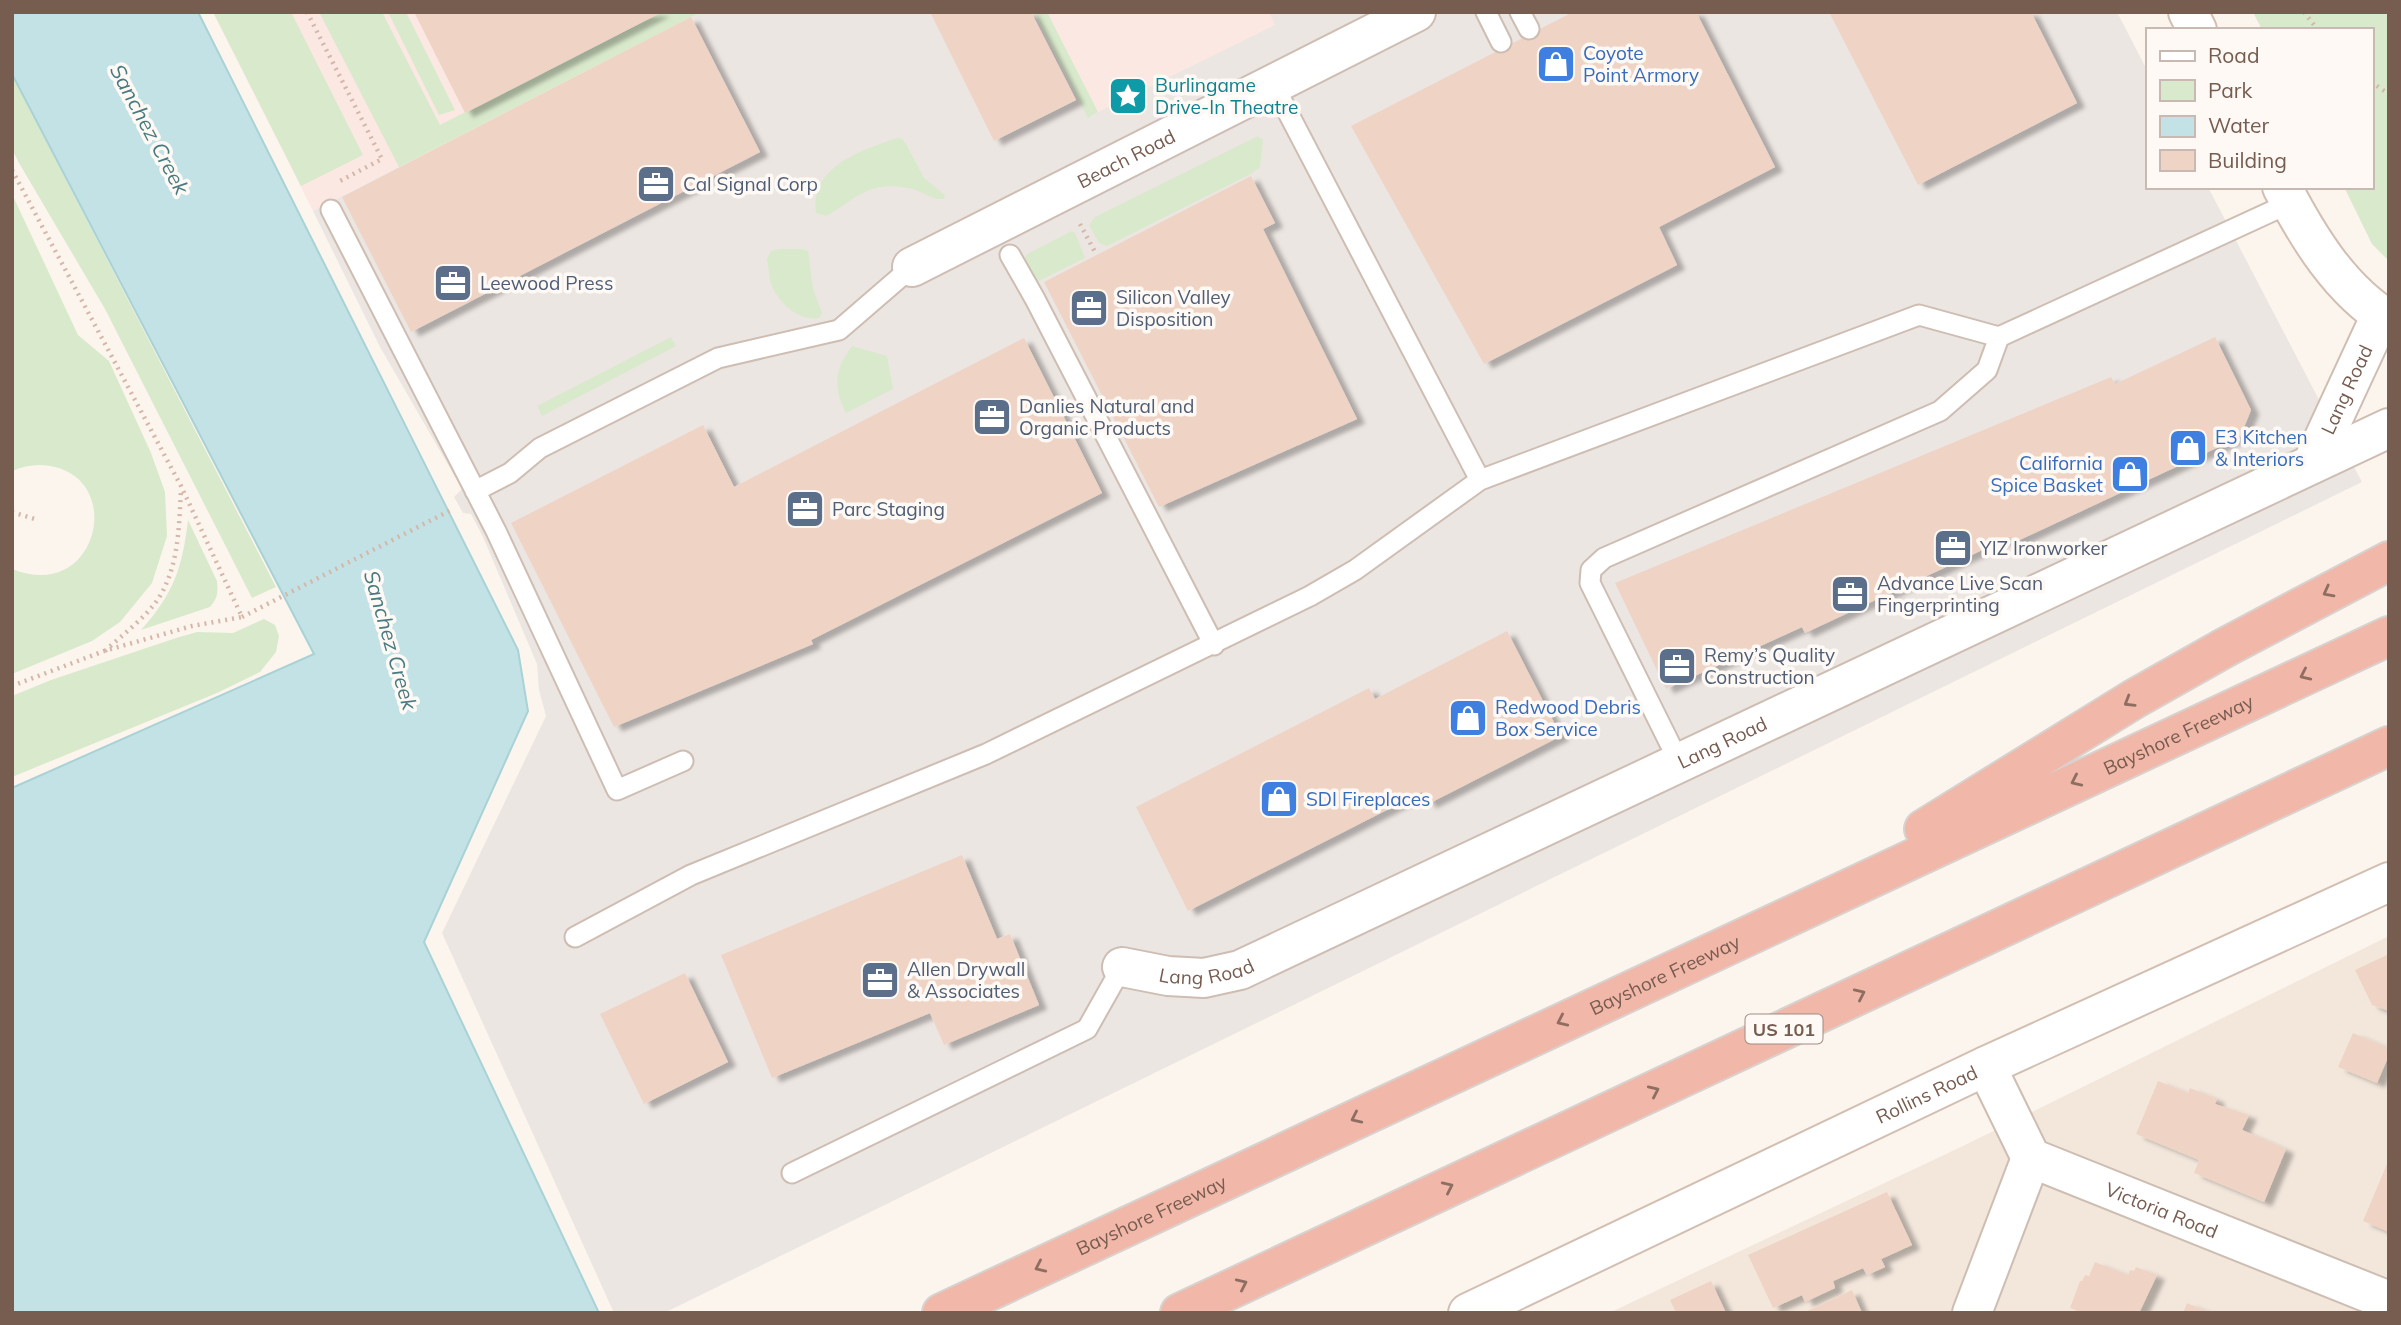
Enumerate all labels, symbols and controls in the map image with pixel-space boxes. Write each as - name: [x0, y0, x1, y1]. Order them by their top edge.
- legend: [2146, 28, 2373, 189]
- place label: Coyote Point Armory: [1583, 41, 1699, 87]
- text: Road: [2208, 42, 2259, 68]
- shop icon: Coyote Point Armory: [1535, 43, 1577, 85]
- water label: Sanchez Creek: [105, 59, 196, 200]
- place label: Burlingame Drive-In Theatre: [1155, 73, 1298, 119]
- place icon: Burlingame Drive-In Theatre: [1107, 75, 1149, 117]
- text: Park: [2208, 77, 2252, 103]
- text: Water: [2208, 112, 2269, 138]
- street label: Beach Road: [1073, 124, 1179, 193]
- text: Building: [2208, 147, 2287, 173]
- office icon: Cal Signal Corp: [635, 163, 677, 205]
- place label: Cal Signal Corp: [683, 172, 818, 196]
- office icon: Leewood Press: [432, 262, 474, 304]
- place label: Leewood Press: [480, 271, 613, 295]
- place label: Silicon Valley Disposition: [1116, 285, 1230, 331]
- office icon: Silicon Valley Disposition: [1068, 287, 1110, 329]
- street label: Lang Road: [2315, 341, 2378, 438]
- place label: Danlies Natural and Organic Products: [1019, 394, 1194, 440]
- office icon: Danlies Natural and Organic Products: [971, 396, 1013, 438]
- place label: E3 Kitchen & Interiors: [2215, 425, 2308, 471]
- shop icon: E3 Kitchen & Interiors: [2167, 427, 2209, 469]
- place label: California Spice Basket: [1990, 451, 2103, 497]
- shop icon: California Spice Basket: [2109, 453, 2151, 495]
- office icon: Parc Staging: [784, 488, 826, 530]
- place label: Parc Staging: [832, 497, 945, 521]
- office icon: YIZ Ironworker: [1932, 527, 1974, 569]
- place label: YIZ Ironworker: [1979, 536, 2108, 560]
- water label: Sanchez Creek: [359, 567, 424, 714]
- place label: Advance Live Scan Fingerprinting: [1877, 571, 2043, 617]
- office icon: Advance Live Scan Fingerprinting: [1829, 573, 1871, 615]
- one-way arrow: [2323, 584, 2336, 598]
- place label: Remy’s Quality Construction: [1704, 643, 1835, 689]
- office icon: Remy’s Quality Construction: [1656, 645, 1698, 687]
- one-way arrow: [2300, 667, 2312, 681]
- street label: Bayshore Freeway: [2099, 689, 2257, 780]
- one-way arrow: [2124, 694, 2137, 707]
- place label: Redwood Debris Box Service: [1495, 695, 1641, 741]
- shop icon: Redwood Debris Box Service: [1447, 697, 1489, 739]
- street label: Lang Road: [1674, 711, 1771, 774]
- one-way arrow: [2071, 773, 2083, 787]
- shop icon: SDI Fireplaces: [1258, 778, 1300, 820]
- place label: SDI Fireplaces: [1306, 787, 1431, 811]
- street label: Bayshore Freeway: [1586, 929, 1744, 1020]
- street label: Lang Road: [1157, 953, 1258, 990]
- place label: Allen Drywall & Associates: [907, 957, 1025, 1003]
- office icon: Allen Drywall & Associates: [859, 959, 901, 1001]
- one-way arrow: [1853, 988, 1865, 1002]
- one-way arrow: [1557, 1013, 1569, 1027]
- road number: US 101: [1746, 1014, 1823, 1044]
- street label: Rollins Road: [1872, 1060, 1981, 1129]
- one-way arrow: [1647, 1085, 1659, 1099]
- one-way arrow: [1351, 1110, 1363, 1124]
- street label: Bayshore Freeway: [1072, 1170, 1230, 1261]
- street label: Victoria Road: [2102, 1177, 2221, 1243]
- one-way arrow: [1441, 1181, 1453, 1195]
- one-way arrow: [1034, 1259, 1047, 1273]
- one-way arrow: [1235, 1278, 1247, 1292]

